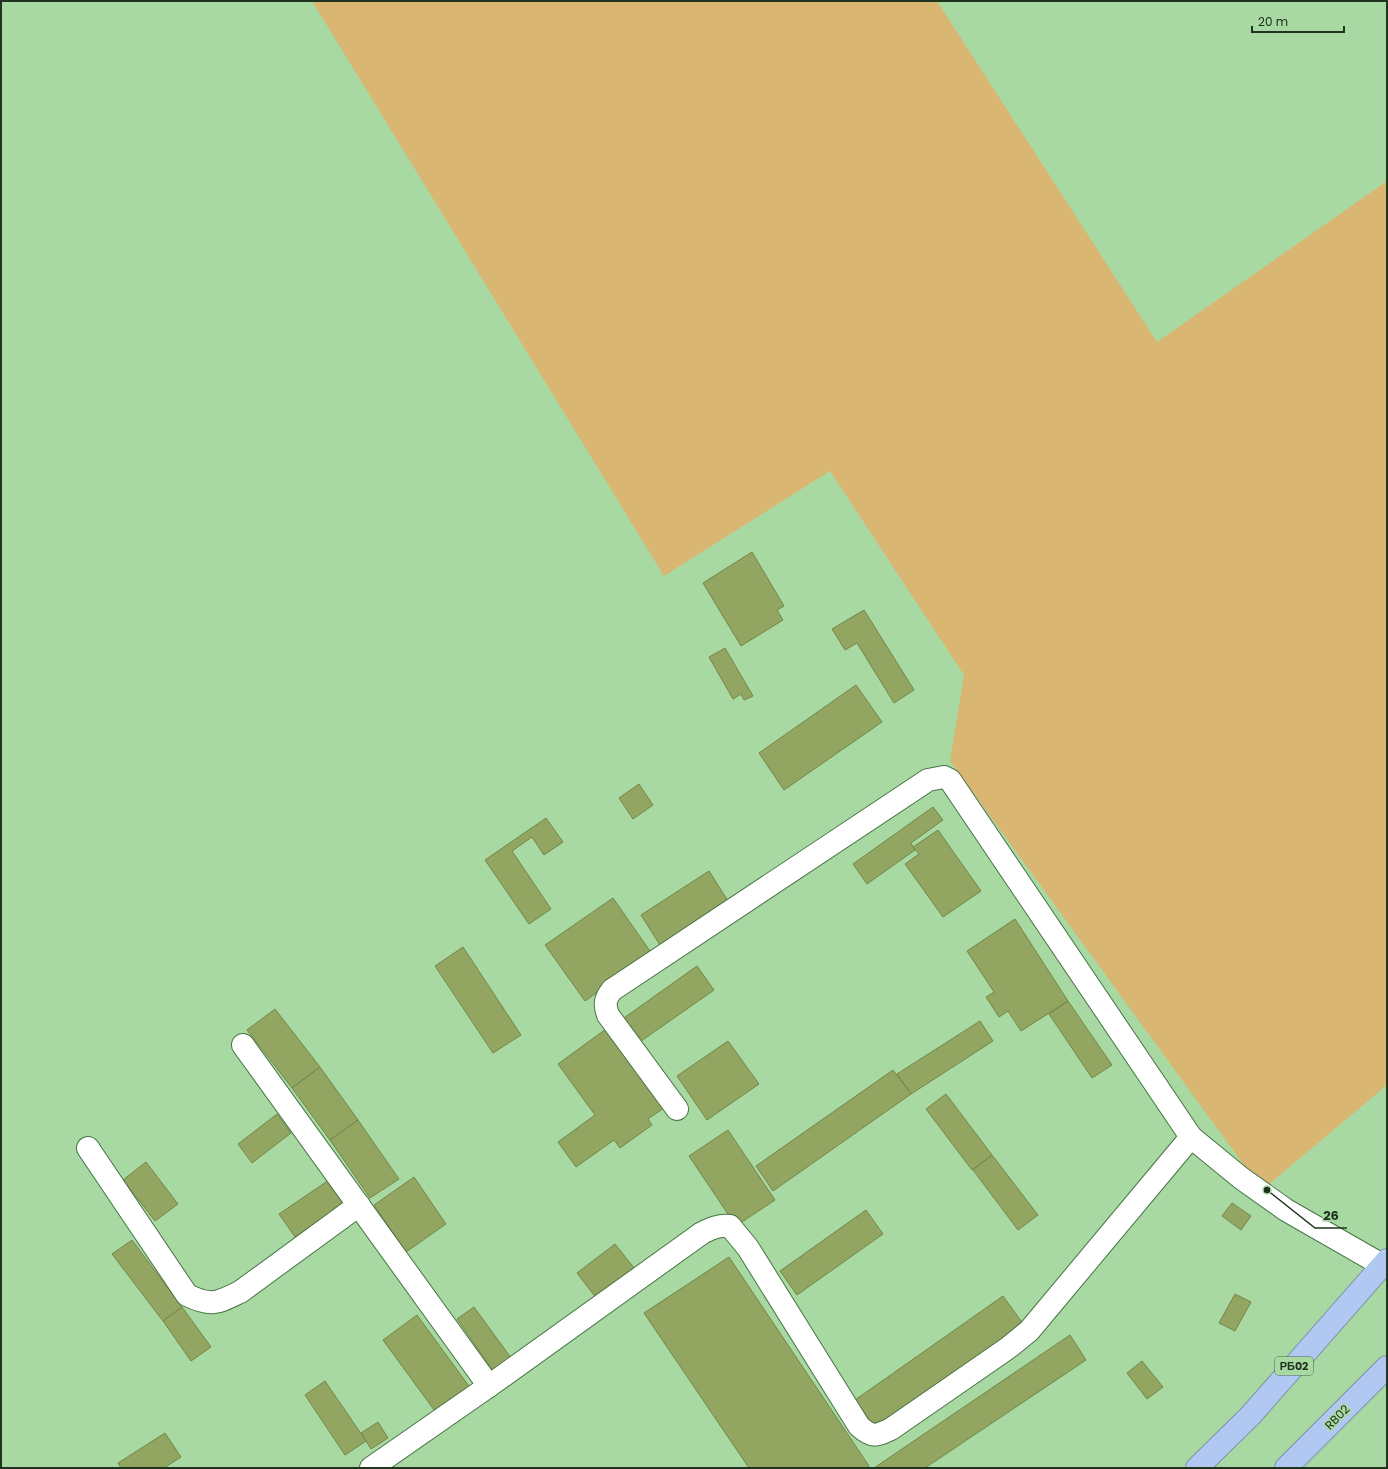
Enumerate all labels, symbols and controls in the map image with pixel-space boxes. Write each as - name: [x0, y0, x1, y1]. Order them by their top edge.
- scale bar: [1252, 8, 1344, 34]
- text: 20 m: [1258, 13, 1288, 30]
- callout: 26: [1315, 1203, 1347, 1228]
- text: 26: [1323, 1206, 1339, 1225]
- road number: РБ02: [1275, 1357, 1313, 1375]
- street label: RB02: [1321, 1401, 1353, 1433]

